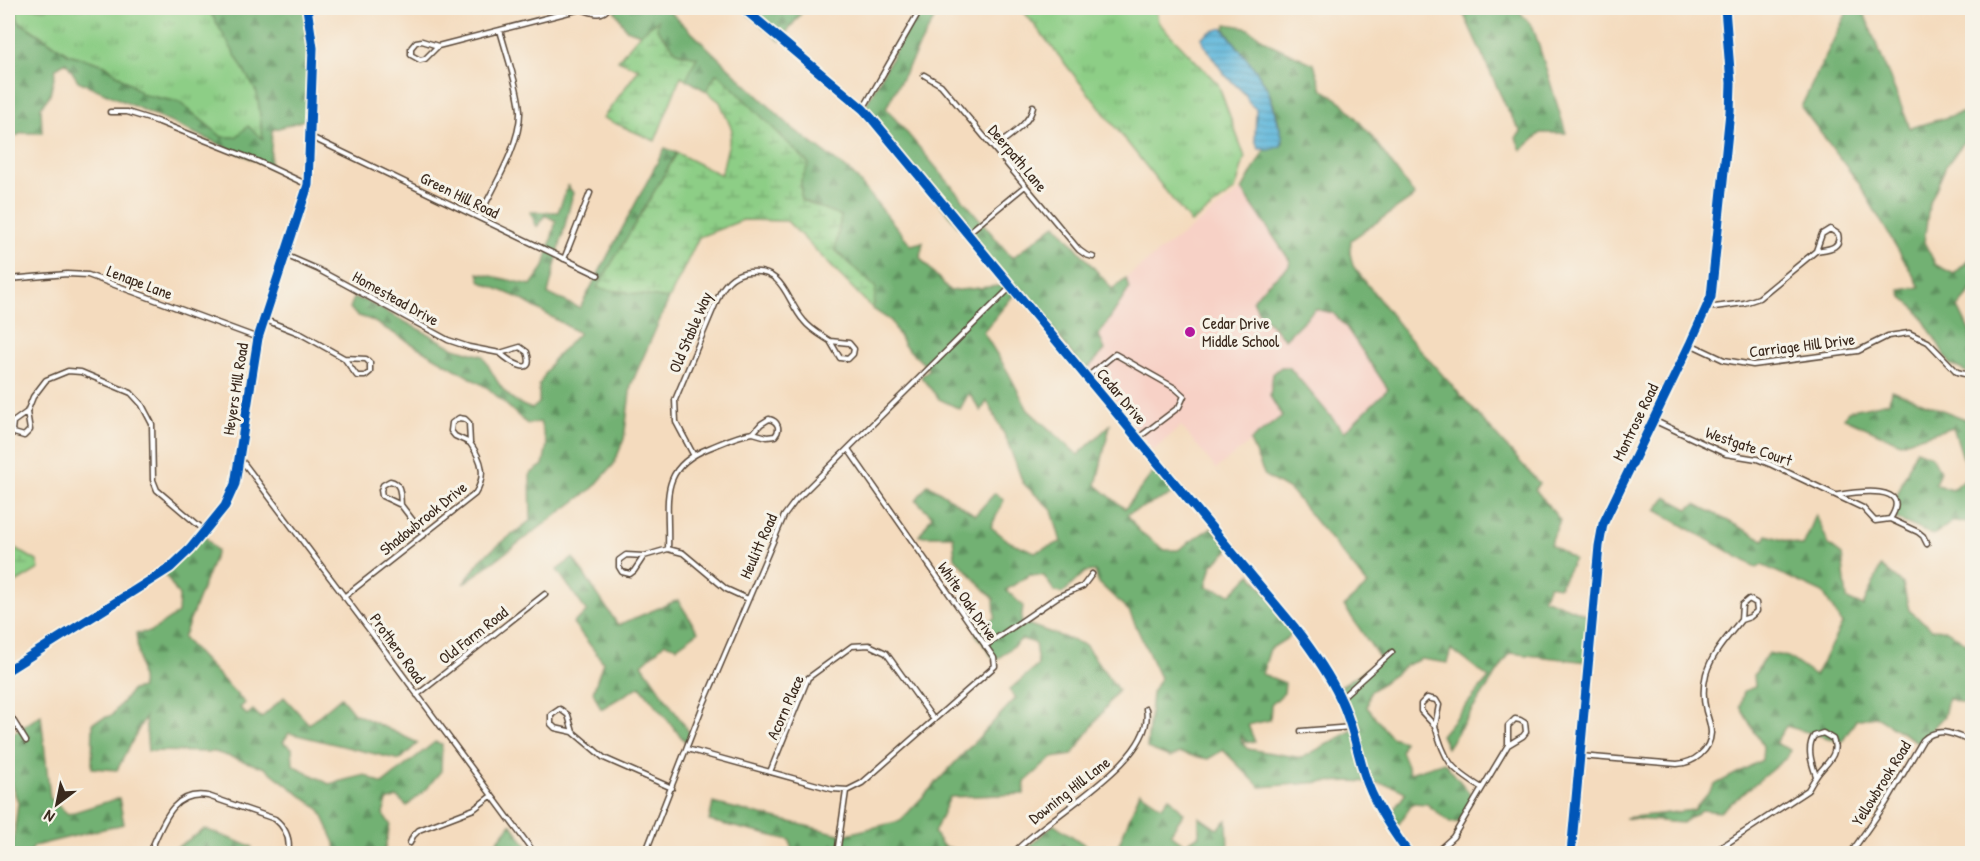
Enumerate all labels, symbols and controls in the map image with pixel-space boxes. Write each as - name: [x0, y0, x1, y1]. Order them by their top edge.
- street label: Deerpath Lane: [983, 120, 1053, 197]
- street label: Green Hill Road: [417, 166, 503, 224]
- street label: Lenape Lane: [104, 259, 177, 305]
- street label: Homestead Drive: [349, 265, 444, 331]
- street label: Old Stable Way: [663, 288, 717, 376]
- place label: Cedar Drive Middle School: [1202, 312, 1280, 352]
- marker: Cedar Drive Middle School: [1183, 325, 1197, 339]
- street label: Carriage Hill Drive: [1748, 328, 1857, 362]
- street label: Heyers Mill Road: [217, 341, 253, 437]
- street label: Cedar Drive: [1092, 363, 1153, 429]
- street label: Montrose Road: [1607, 380, 1663, 464]
- street label: Westgate Court: [1703, 421, 1796, 471]
- street label: Shadowbrook Drive: [375, 476, 472, 560]
- street label: Heulitt Road: [734, 510, 782, 582]
- street label: White Oak Drive: [933, 557, 1004, 645]
- street label: Old Farm Road: [434, 601, 512, 669]
- street label: Prothero Road: [365, 609, 431, 687]
- street label: Acorn Place: [761, 671, 809, 743]
- street label: Yellowbrook Road: [1846, 736, 1916, 830]
- street label: Downing Hill Lane: [1024, 751, 1115, 829]
- north arrow: [27, 774, 87, 834]
- text: N: [39, 805, 58, 828]

